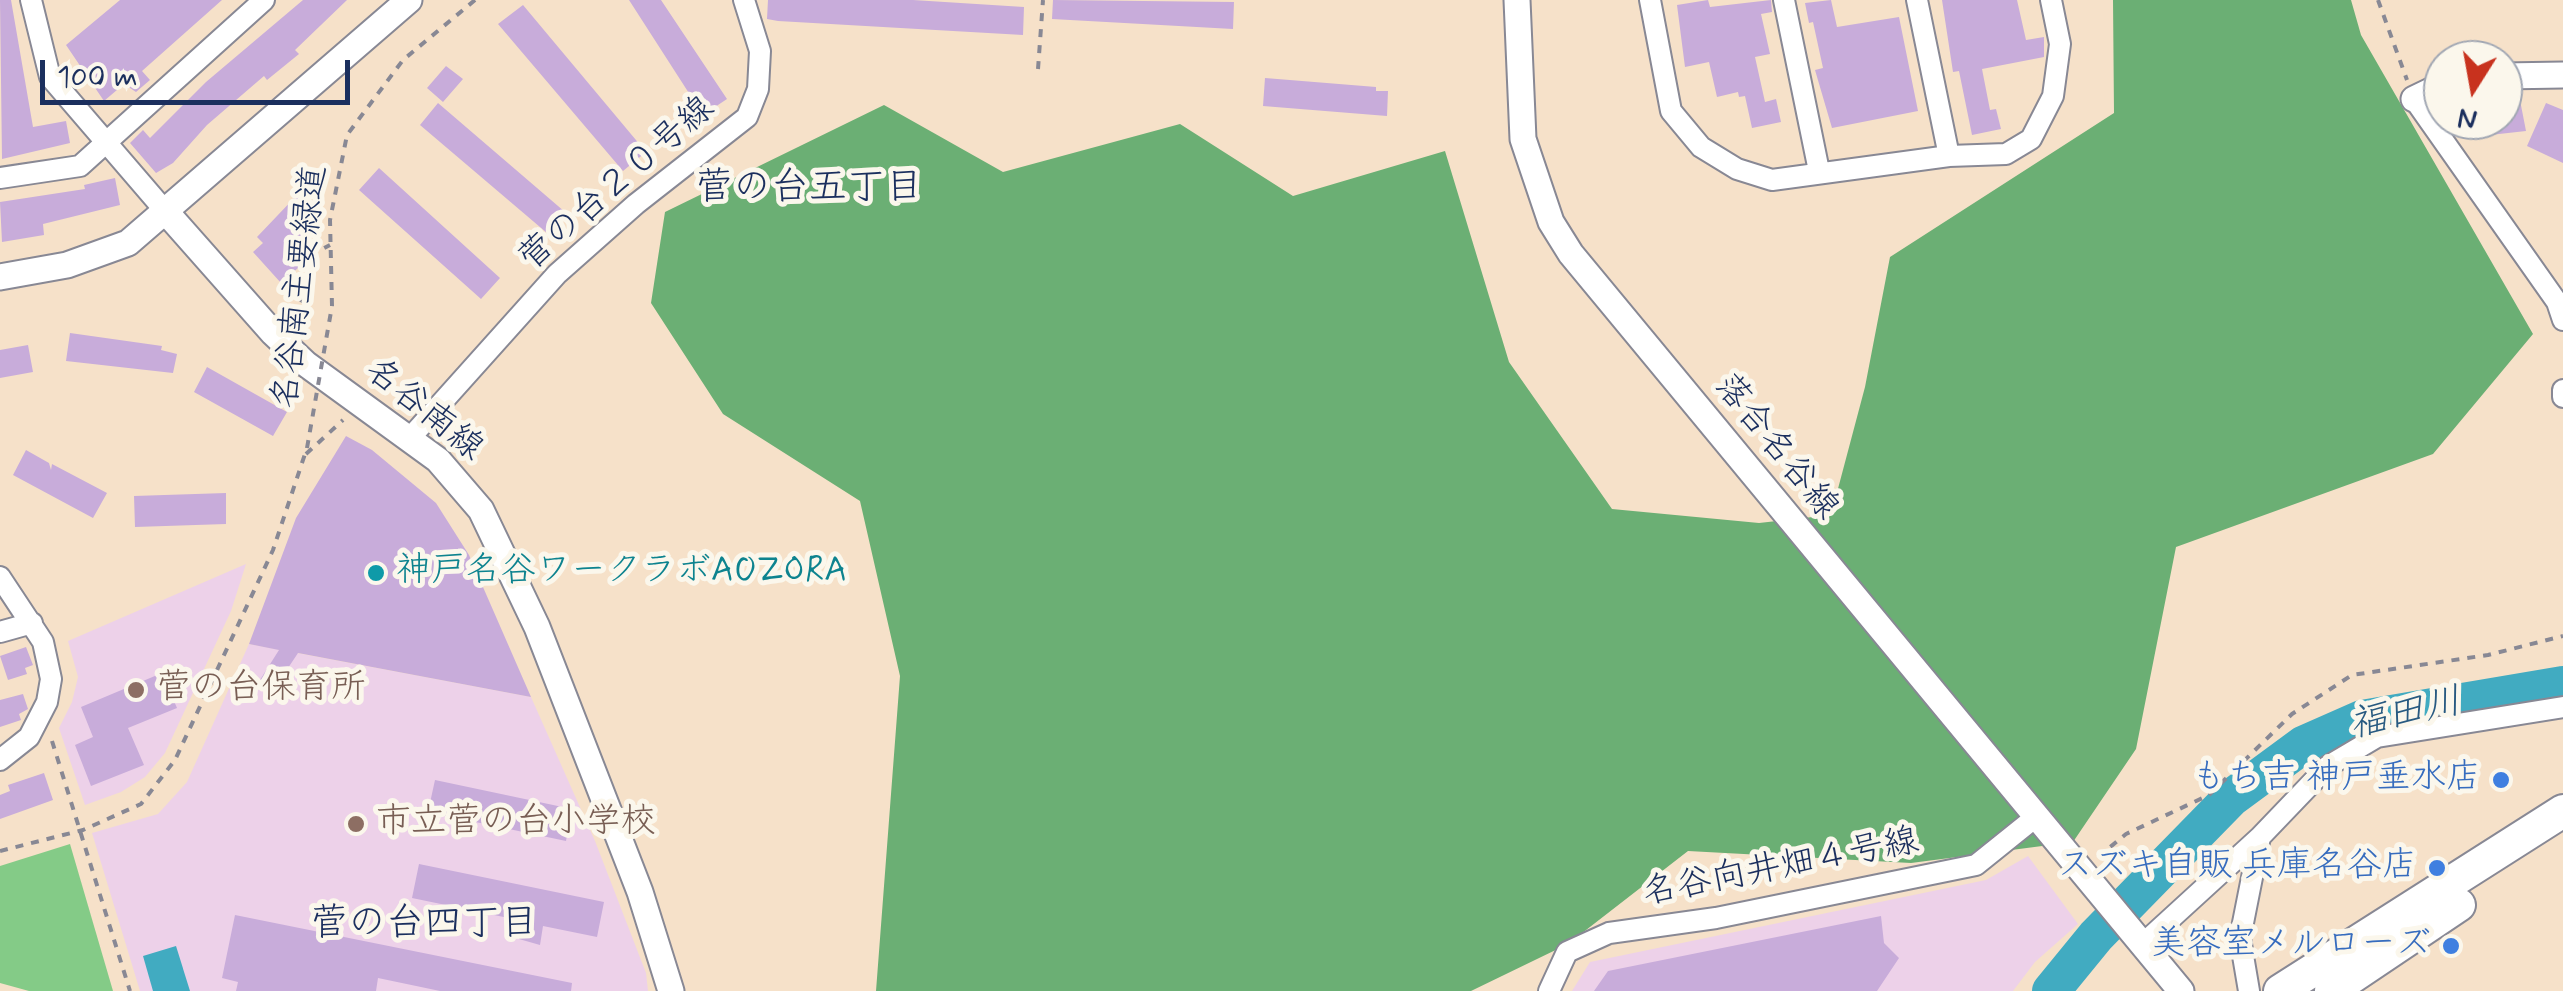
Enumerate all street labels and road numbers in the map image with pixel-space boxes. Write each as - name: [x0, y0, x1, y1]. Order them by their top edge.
- street label: 菅の台２０号線: [512, 89, 724, 281]
- street label: 名谷南主要緑道: [266, 163, 338, 411]
- street label: 名谷南線: [355, 351, 491, 471]
- street label: 落合名谷線: [1704, 367, 1846, 529]
- street label: 名谷向井畑４号線: [1640, 822, 1922, 916]

